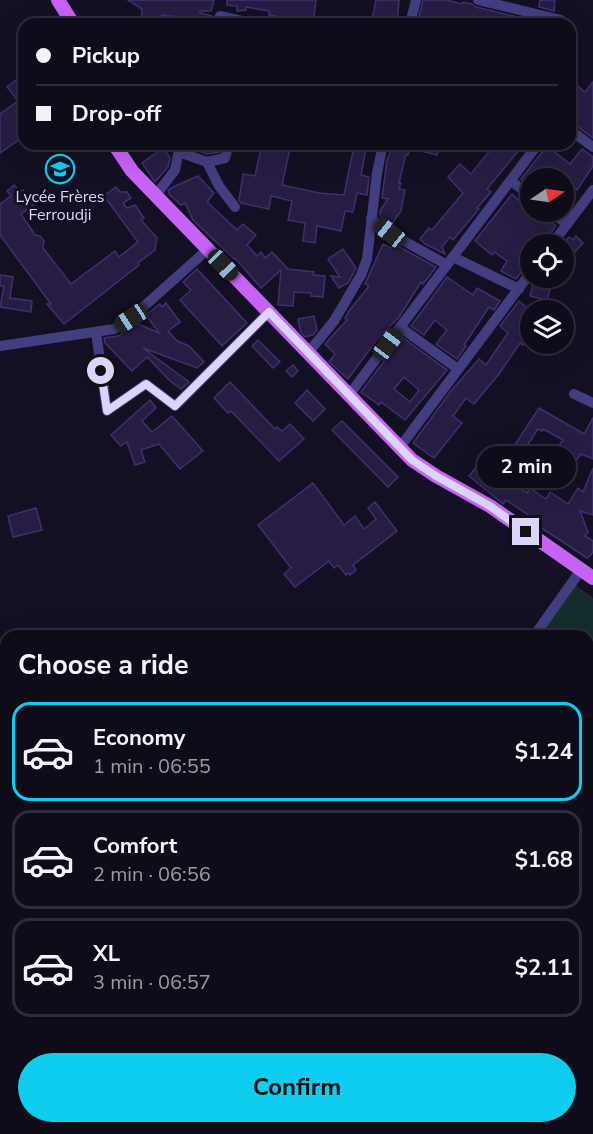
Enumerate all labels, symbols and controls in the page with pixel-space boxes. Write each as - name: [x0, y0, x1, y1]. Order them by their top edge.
- text: Pickup: [72, 41, 140, 71]
- text: Drop-off: [72, 99, 161, 129]
- school or university icon: Lycée Frères Ferroudji: [44, 153, 76, 185]
- north arrow: [520, 168, 574, 222]
- map controls: [520, 168, 574, 354]
- place label: Lycée Frères Ferroudji: [15, 186, 105, 226]
- car: [370, 215, 410, 251]
- button: locate: [520, 234, 574, 288]
- car: [204, 246, 242, 284]
- button: layers: [520, 300, 574, 354]
- car: [111, 301, 151, 335]
- car: [370, 324, 406, 364]
- route start: [87, 357, 114, 384]
- callout: 2 min: [476, 445, 576, 487]
- text: 2 min: [501, 453, 552, 480]
- route end: [512, 518, 539, 545]
- text: Choose a ride: [18, 647, 189, 684]
- text: Economy: [93, 723, 185, 753]
- icon: car: [21, 725, 75, 779]
- text: $1.24: [515, 737, 573, 767]
- text: 1 min · 06:55: [93, 753, 211, 780]
- text: Comfort: [93, 831, 177, 861]
- icon: car: [21, 833, 75, 887]
- text: $1.68: [515, 845, 573, 875]
- text: 2 min · 06:56: [93, 861, 211, 888]
- text: XL: [93, 939, 120, 969]
- icon: car: [21, 941, 75, 995]
- text: $2.11: [515, 953, 573, 983]
- text: 3 min · 06:57: [93, 969, 211, 996]
- button: Confirm: [18, 1053, 576, 1122]

